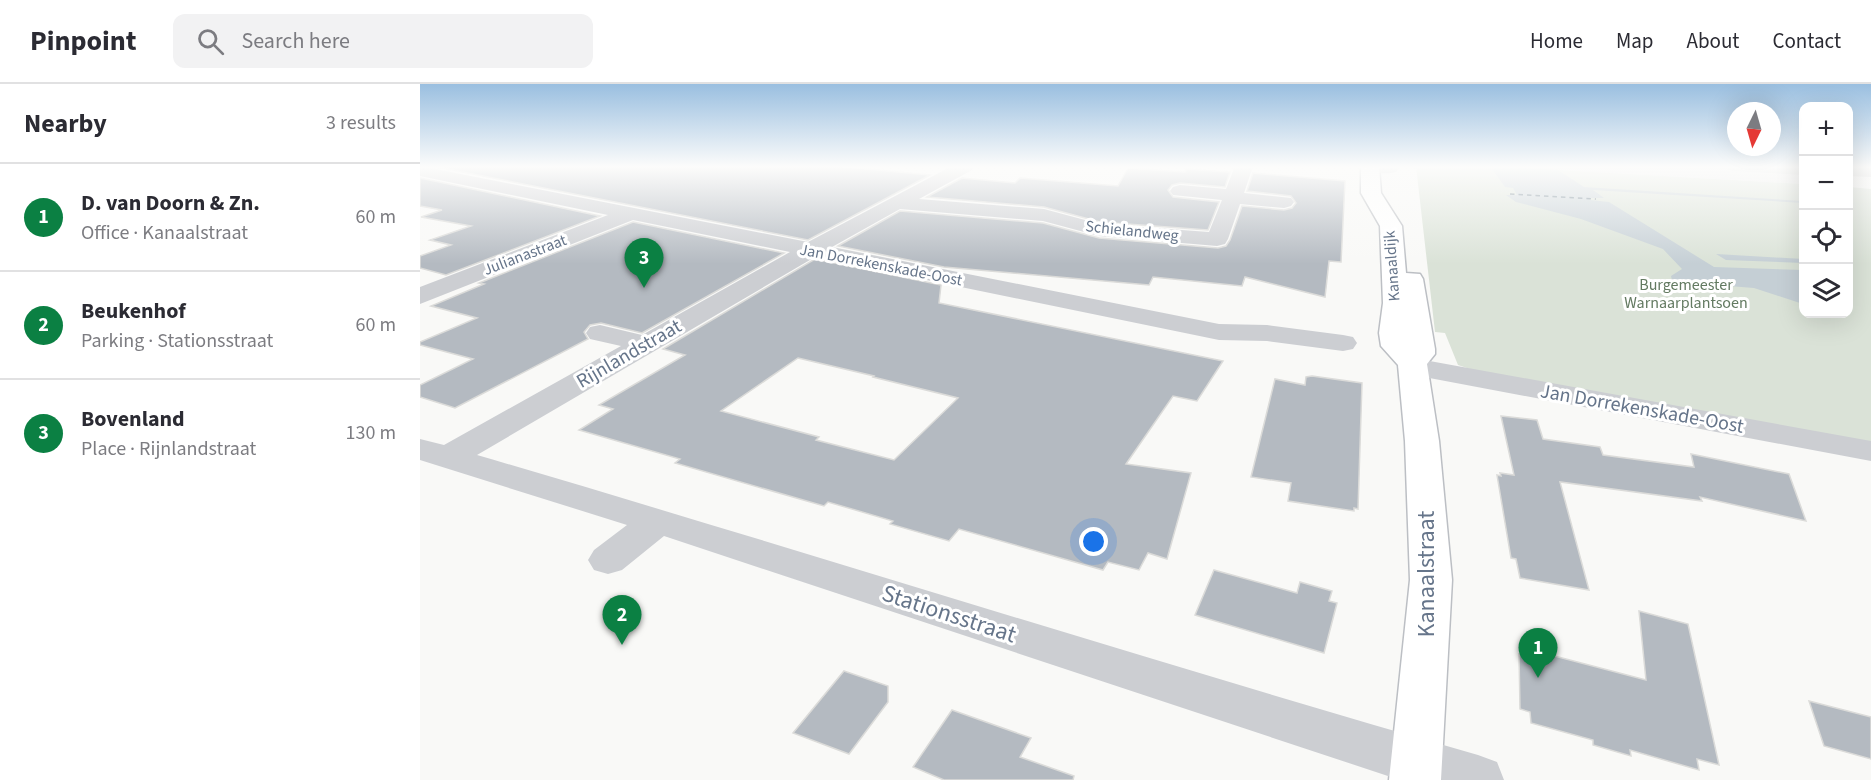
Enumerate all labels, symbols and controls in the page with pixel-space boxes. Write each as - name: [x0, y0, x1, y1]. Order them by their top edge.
- search box: [173, 14, 593, 68]
- text: Pinpoint: [30, 21, 137, 61]
- icon: search: [194, 25, 227, 58]
- text: Search here: [242, 25, 350, 57]
- text: Home: [1530, 26, 1583, 56]
- text: Map: [1616, 26, 1654, 56]
- text: About: [1687, 26, 1739, 56]
- text: Contact: [1772, 26, 1841, 56]
- north arrow: [1727, 102, 1781, 156]
- map controls: [1799, 102, 1853, 318]
- button: +: [1799, 102, 1853, 156]
- text: Nearby: [24, 105, 107, 142]
- text: 3 results: [326, 109, 396, 137]
- button: −: [1799, 156, 1853, 210]
- text: D. van Doorn & Zn.: [81, 187, 260, 219]
- text: 1: [38, 203, 49, 231]
- text: 60 m: [356, 203, 396, 231]
- button: locate: [1799, 210, 1853, 264]
- street label: Schielandweg: [1084, 215, 1180, 247]
- text: Office · Kanaalstraat: [81, 219, 248, 247]
- street label: Julianastraat: [480, 229, 570, 281]
- street label: Kanaaldijk: [1379, 230, 1405, 302]
- pin: 3: [624, 238, 664, 288]
- street label: Jan Dorrekenskade-Oost: [798, 238, 965, 292]
- button: layers: [1799, 264, 1853, 318]
- park label: Burgemeester Warnaarplantsoen: [1624, 274, 1748, 314]
- text: Beukenhof: [81, 295, 186, 327]
- text: 2: [38, 311, 49, 339]
- text: 60 m: [356, 311, 396, 339]
- street label: Rijnlandstraat: [571, 312, 687, 395]
- text: Parking · Stationsstraat: [81, 327, 273, 355]
- street label: Jan Dorrekenskade-Oost: [1538, 377, 1746, 441]
- text: Bovenland: [81, 403, 185, 435]
- text: 3: [38, 419, 49, 447]
- text: 130 m: [346, 419, 396, 447]
- text: Place · Rijnlandstraat: [81, 435, 256, 463]
- street label: Kanaalstraat: [1409, 511, 1444, 637]
- your location: [1079, 527, 1108, 556]
- street label: Stationsstraat: [877, 576, 1021, 652]
- pin: 2: [602, 596, 642, 645]
- pin: 1: [1518, 628, 1558, 678]

